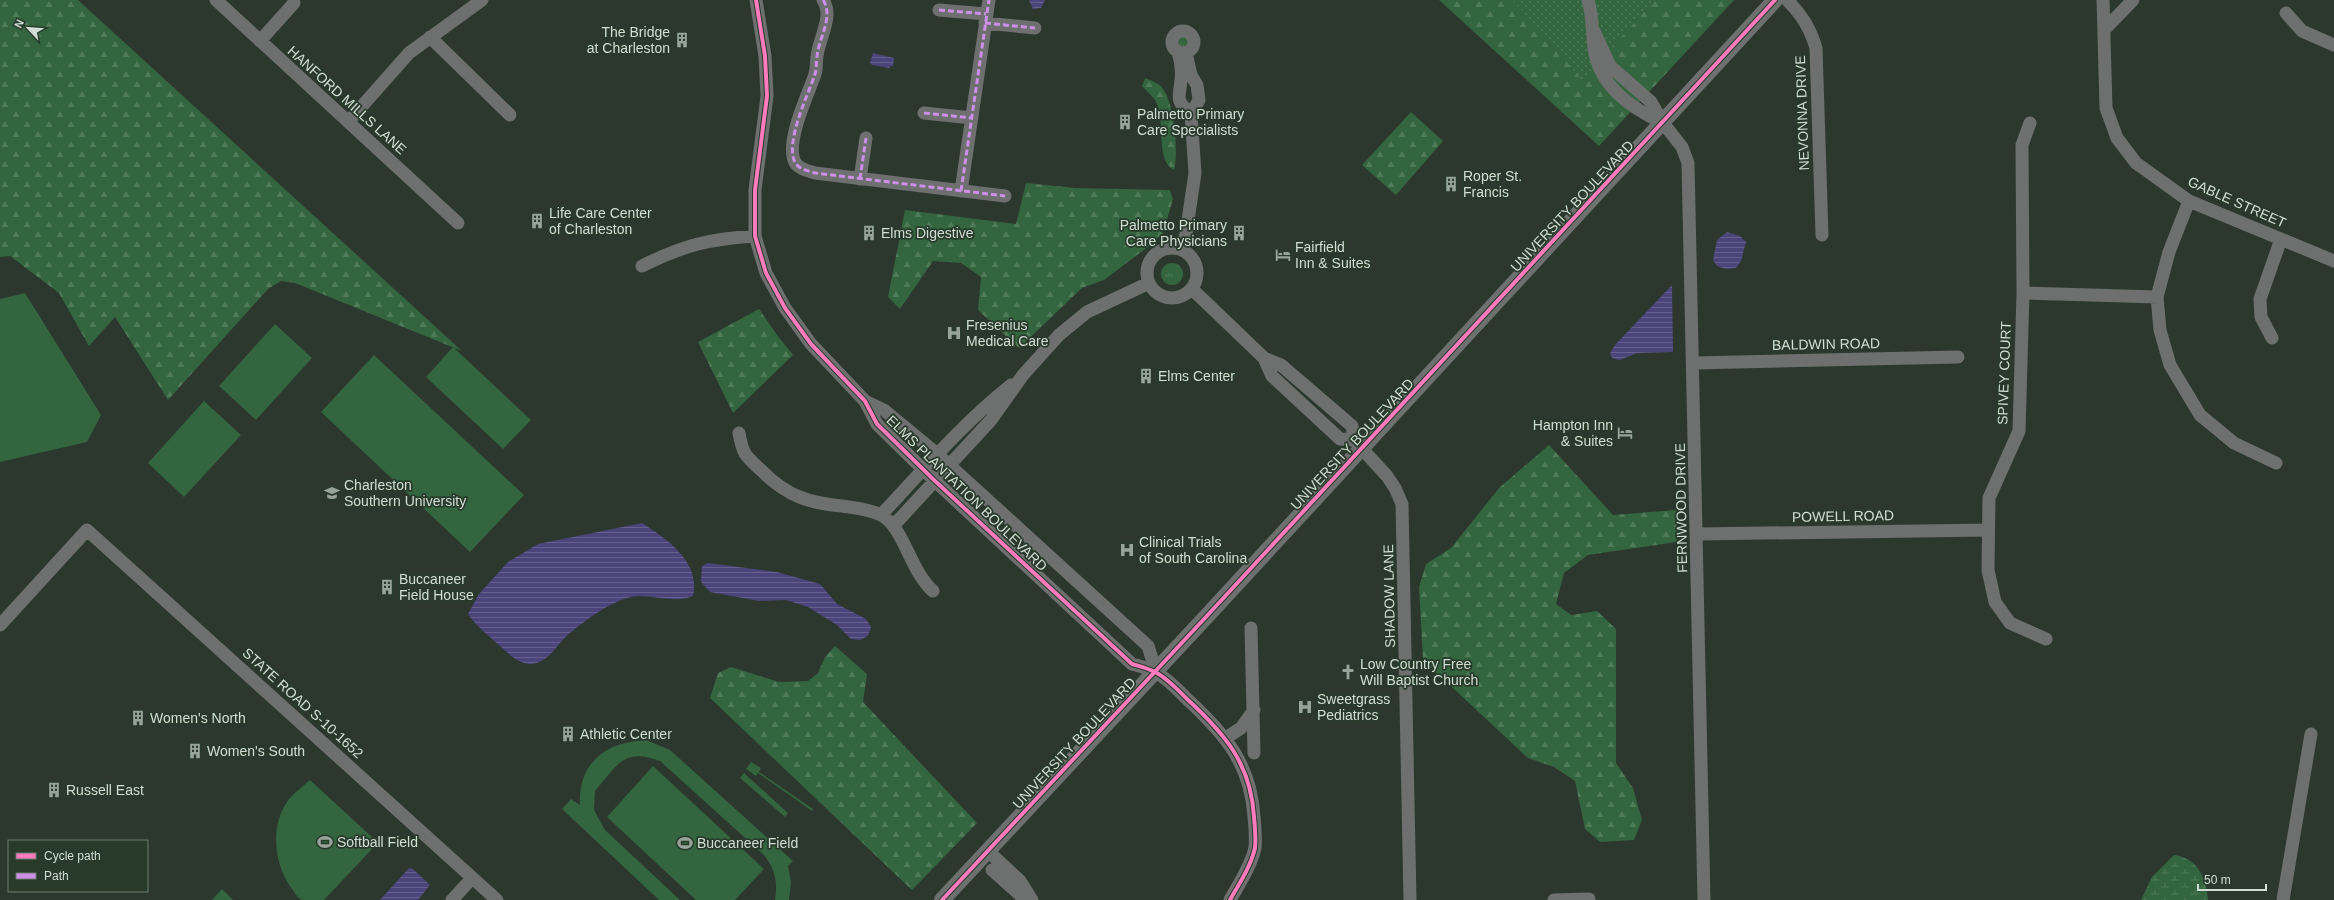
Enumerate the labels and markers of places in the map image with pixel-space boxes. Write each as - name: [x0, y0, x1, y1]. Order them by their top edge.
- place label: The Bridge at Charleston: [587, 24, 670, 56]
- building icon: The Bridge at Charleston: [673, 31, 691, 49]
- place label: Palmetto Primary Care Specialists: [1137, 106, 1244, 138]
- building icon: Palmetto Primary Care Specialists: [1116, 113, 1134, 131]
- place label: Roper St. Francis: [1463, 168, 1522, 200]
- building icon: Roper St. Francis: [1442, 175, 1460, 193]
- place label: Life Care Center of Charleston: [549, 205, 652, 237]
- building icon: Life Care Center of Charleston: [528, 212, 546, 230]
- place label: Palmetto Primary Care Physicians: [1120, 217, 1227, 249]
- building icon: Elms Digestive: [860, 224, 878, 242]
- building icon: Palmetto Primary Care Physicians: [1230, 224, 1248, 242]
- place label: Elms Digestive: [881, 225, 974, 241]
- place label: Fairfield Inn & Suites: [1295, 239, 1371, 271]
- hotel icon: Fairfield Inn & Suites: [1274, 246, 1292, 264]
- place label: Fresenius Medical Care: [966, 317, 1049, 349]
- hospital icon: Fresenius Medical Care: [945, 324, 963, 342]
- building icon: Elms Center: [1137, 367, 1155, 385]
- place label: Elms Center: [1158, 368, 1235, 384]
- place label: Hampton Inn & Suites: [1533, 417, 1613, 449]
- hotel icon: Hampton Inn & Suites: [1616, 424, 1634, 442]
- place label: Charleston Southern University: [344, 477, 466, 509]
- school or university icon: Charleston Southern University: [323, 484, 341, 502]
- place label: Clinical Trials of South Carolina: [1139, 534, 1247, 566]
- hospital icon: Clinical Trials of South Carolina: [1118, 541, 1136, 559]
- place label: Buccaneer Field House: [399, 571, 474, 603]
- building icon: Buccaneer Field House: [378, 578, 396, 596]
- place label: Low Country Free Will Baptist Church: [1360, 656, 1478, 688]
- church icon: Low Country Free Will Baptist Church: [1339, 663, 1357, 681]
- place label: Sweetgrass Pediatrics: [1317, 691, 1390, 723]
- hospital icon: Sweetgrass Pediatrics: [1296, 698, 1314, 716]
- building icon: Women's North: [129, 709, 147, 727]
- place label: Women's North: [150, 710, 246, 726]
- building icon: Athletic Center: [559, 725, 577, 743]
- place label: Athletic Center: [580, 726, 672, 742]
- building icon: Women's South: [186, 742, 204, 760]
- place label: Women's South: [207, 743, 305, 759]
- building icon: Russell East: [45, 781, 63, 799]
- place label: Russell East: [66, 782, 144, 798]
- sports icon: Softball Field: [316, 833, 334, 851]
- place label: Softball Field: [337, 834, 418, 850]
- sports icon: Buccaneer Field: [676, 834, 694, 852]
- place label: Buccaneer Field: [697, 835, 798, 851]

